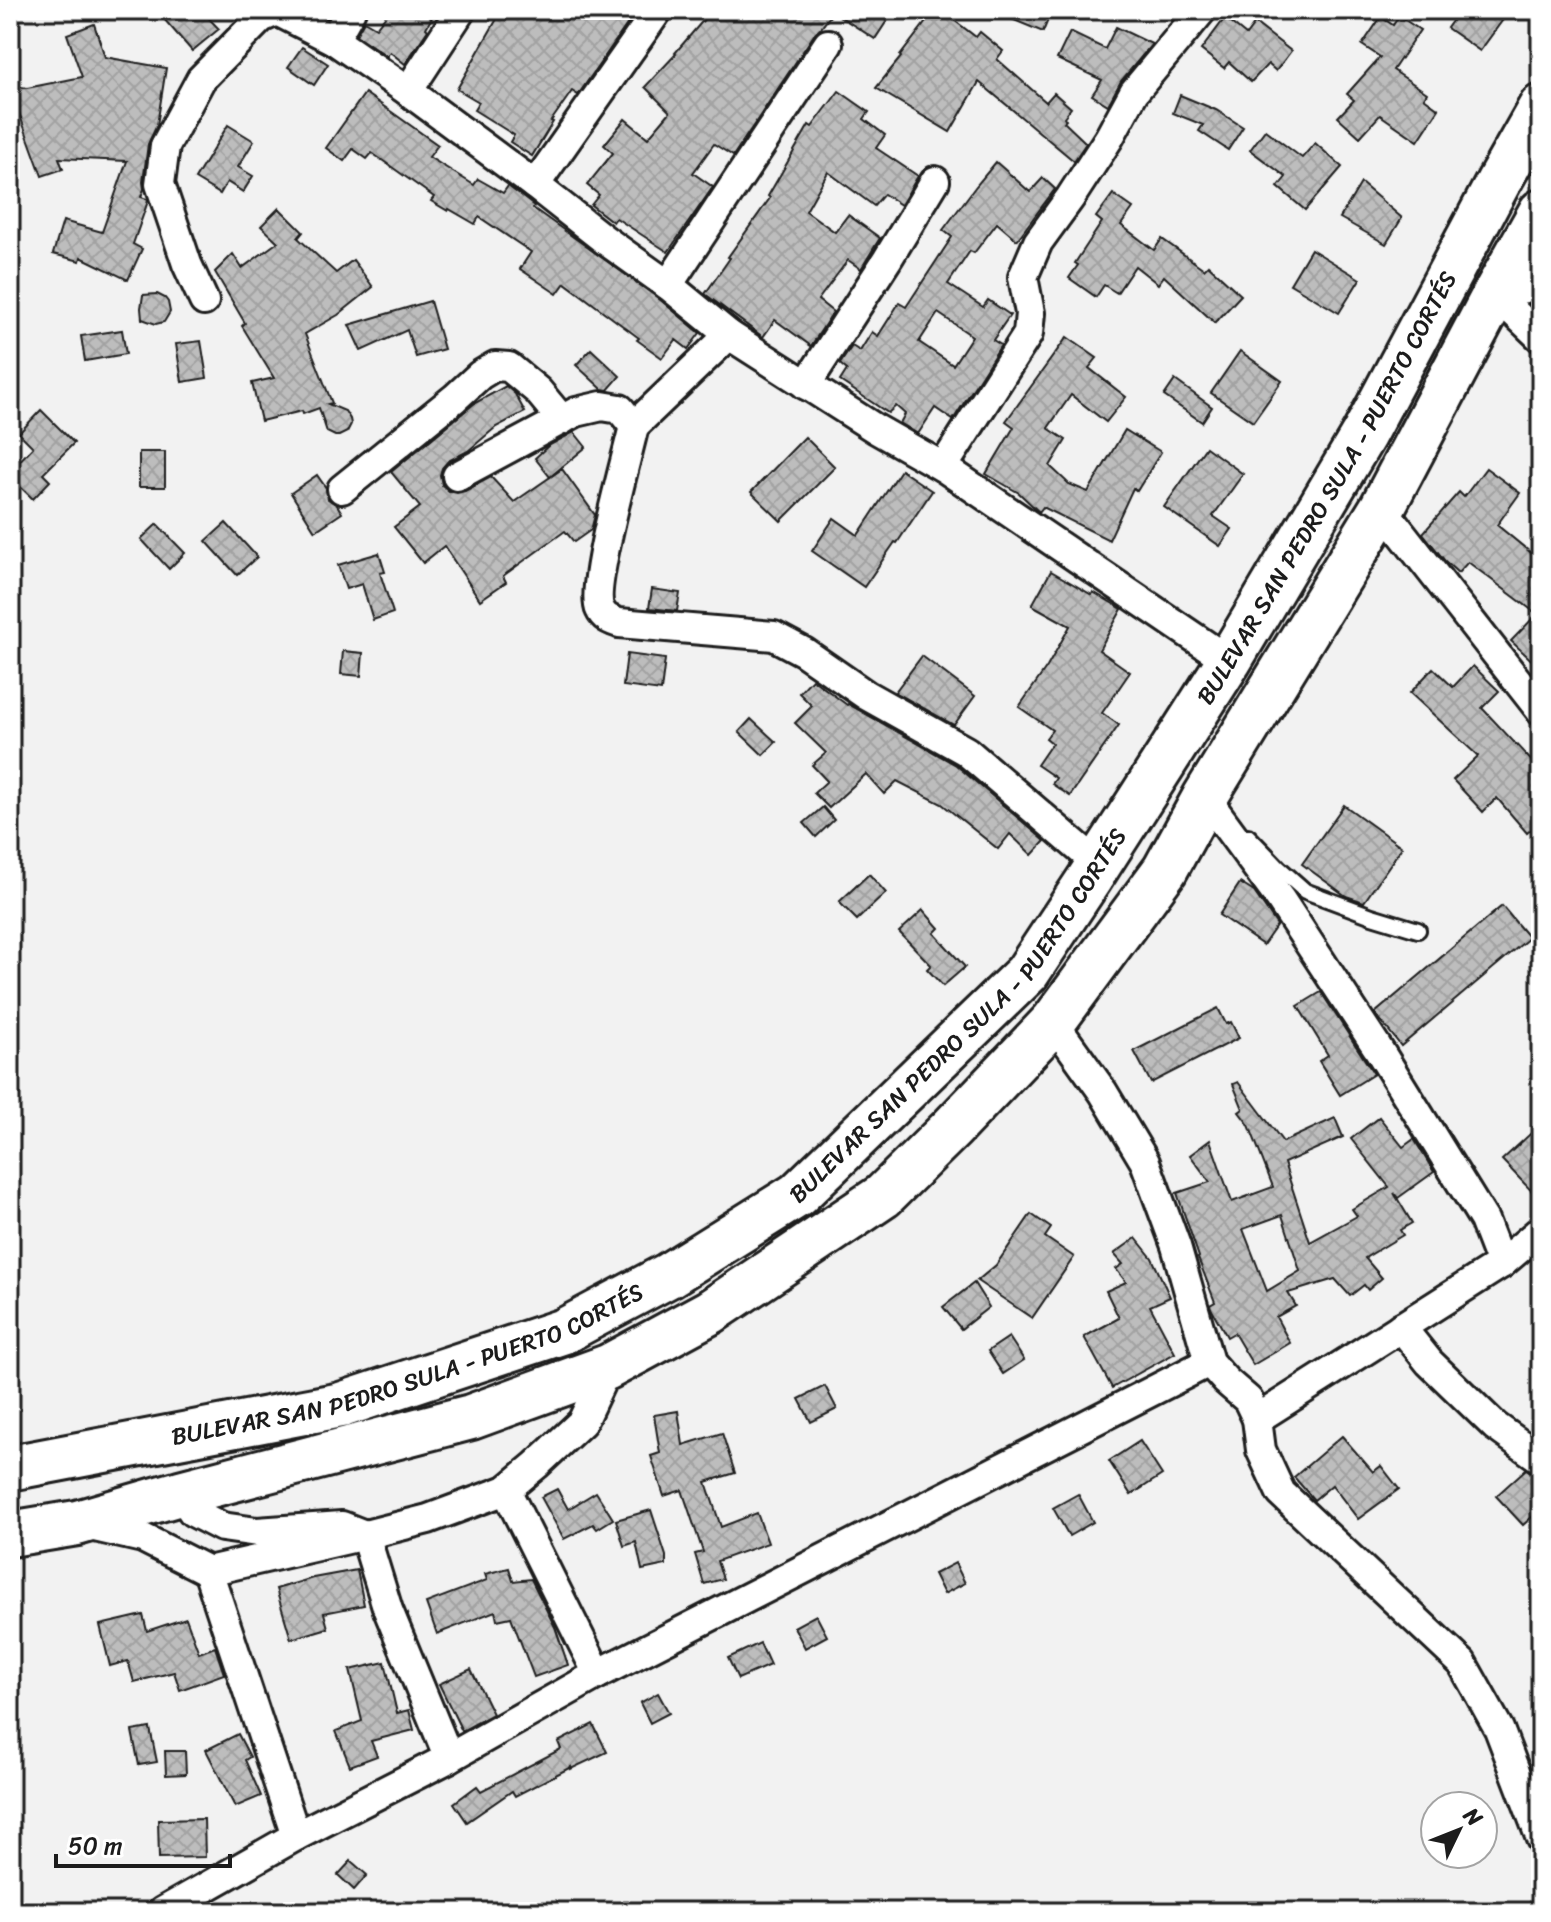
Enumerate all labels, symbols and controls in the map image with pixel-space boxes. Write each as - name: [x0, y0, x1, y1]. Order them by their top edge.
- street label: BULEVAR SAN PEDRO SULA - PUERTO CORTÉS: [1185, 263, 1468, 713]
- street label: BULEVAR SAN PEDRO SULA - PUERTO CORTÉS: [779, 820, 1138, 1214]
- street label: BULEVAR SAN PEDRO SULA - PUERTO CORTÉS: [168, 1271, 651, 1458]
- north arrow: [1419, 1790, 1499, 1870]
- text: N: [1453, 1797, 1493, 1836]
- scale bar: [56, 1818, 230, 1868]
- text: 50 m: [68, 1825, 123, 1867]

